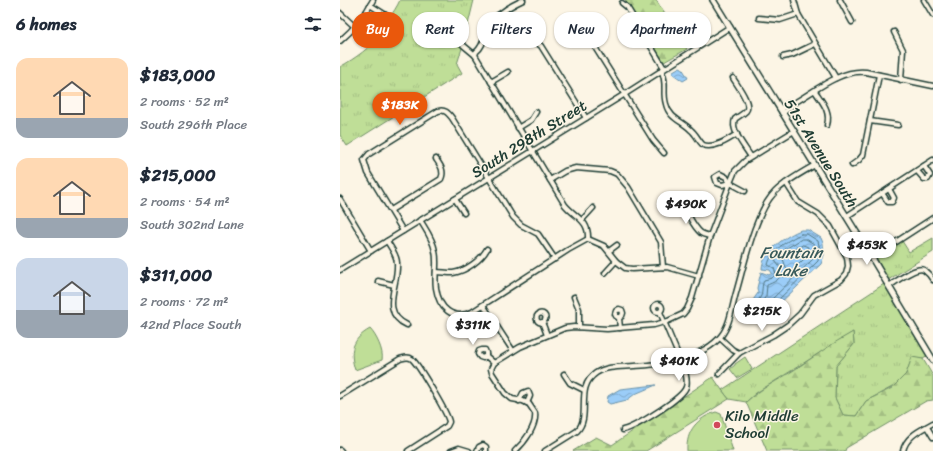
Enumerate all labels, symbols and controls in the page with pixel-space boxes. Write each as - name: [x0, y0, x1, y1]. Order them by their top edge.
- text: 6 homes: [16, 9, 76, 39]
- chip: Buy: [352, 12, 404, 48]
- chip: Rent: [412, 12, 469, 48]
- chip: Filters: [477, 12, 546, 48]
- chip: New: [554, 12, 609, 48]
- chip: Apartment: [617, 12, 711, 48]
- icon: filters: [302, 13, 324, 35]
- text: $183,000: [140, 60, 215, 90]
- icon: home: [48, 74, 96, 122]
- text: 2 rooms · 52 m²: [140, 90, 229, 113]
- pin: $183K: [372, 92, 428, 126]
- text: $183K: [381, 93, 419, 116]
- street label: South 298th Street: [466, 93, 592, 185]
- street label: 51st Avenue South: [777, 93, 865, 213]
- text: South 296th Place: [140, 113, 247, 136]
- text: $215,000: [140, 160, 216, 190]
- icon: home: [48, 174, 96, 222]
- text: 2 rooms · 54 m²: [140, 190, 230, 213]
- pin: $490K: [658, 191, 714, 225]
- text: $490K: [666, 192, 706, 215]
- text: South 302nd Lane: [140, 213, 244, 236]
- pin: $453K: [839, 232, 895, 266]
- text: $453K: [847, 233, 887, 256]
- water label: Fountain Lake: [760, 238, 824, 285]
- text: $311,000: [140, 260, 212, 290]
- icon: home: [48, 274, 96, 322]
- text: 2 rooms · 72 m²: [140, 290, 228, 313]
- pin: $215K: [734, 298, 790, 332]
- text: $215K: [743, 299, 781, 322]
- pin: $311K: [445, 312, 501, 346]
- text: 42nd Place South: [140, 313, 242, 336]
- text: $311K: [456, 313, 490, 336]
- pin: $401K: [651, 348, 707, 382]
- text: $401K: [660, 349, 698, 372]
- place label: Kilo Middle School: [725, 403, 799, 446]
- marker: Kilo Middle School: [712, 420, 722, 430]

